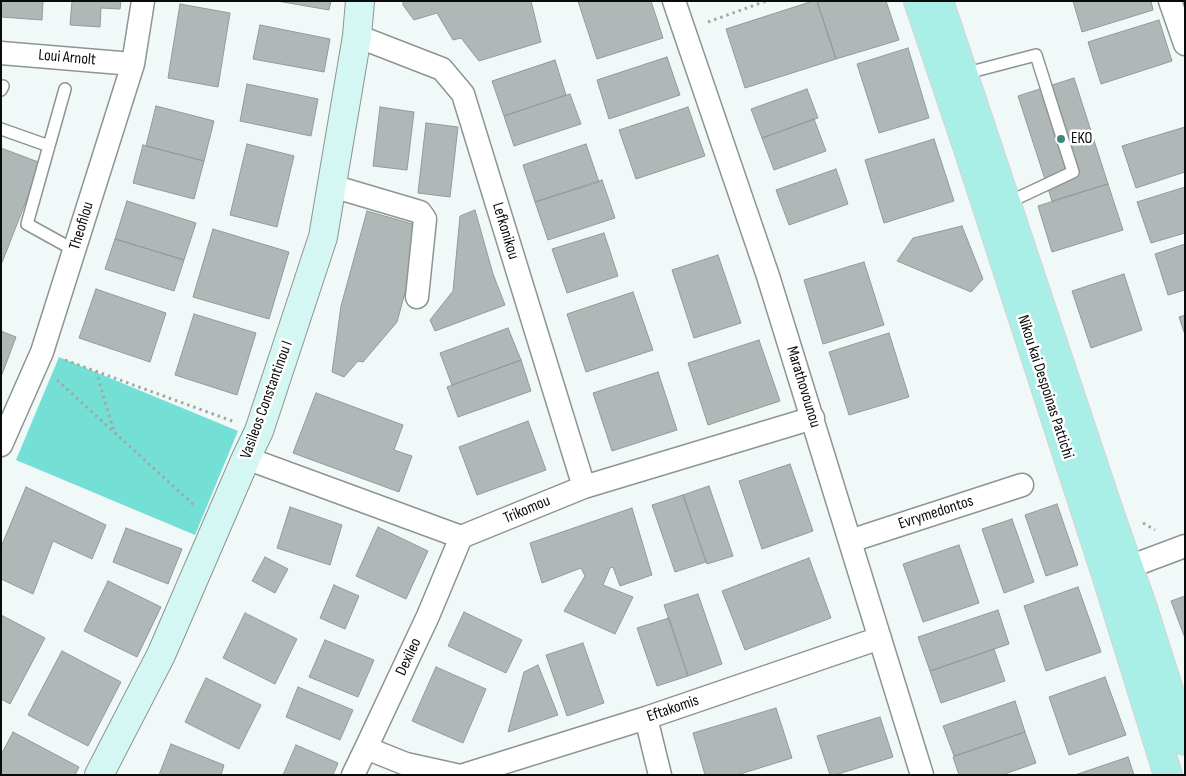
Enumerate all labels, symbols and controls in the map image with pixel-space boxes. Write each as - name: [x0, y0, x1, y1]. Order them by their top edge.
- street label: Loui Arnolt: [37, 46, 97, 70]
- place label: EKO: [1071, 129, 1093, 149]
- marker: EKO: [1055, 133, 1067, 145]
- street label: Theofilou: [66, 200, 98, 252]
- street label: Lefkonikou: [487, 200, 523, 262]
- street label: Nikou kai Despoinas Pattichi: [1013, 313, 1077, 461]
- street label: Vasileos Constantinou I: [237, 338, 297, 462]
- street label: Marathovounou: [782, 344, 824, 430]
- street label: Trikomou: [501, 492, 553, 528]
- street label: Evrymedontos: [896, 492, 976, 534]
- street label: Dexileo: [392, 635, 426, 679]
- street label: Eftakomis: [645, 691, 701, 727]

